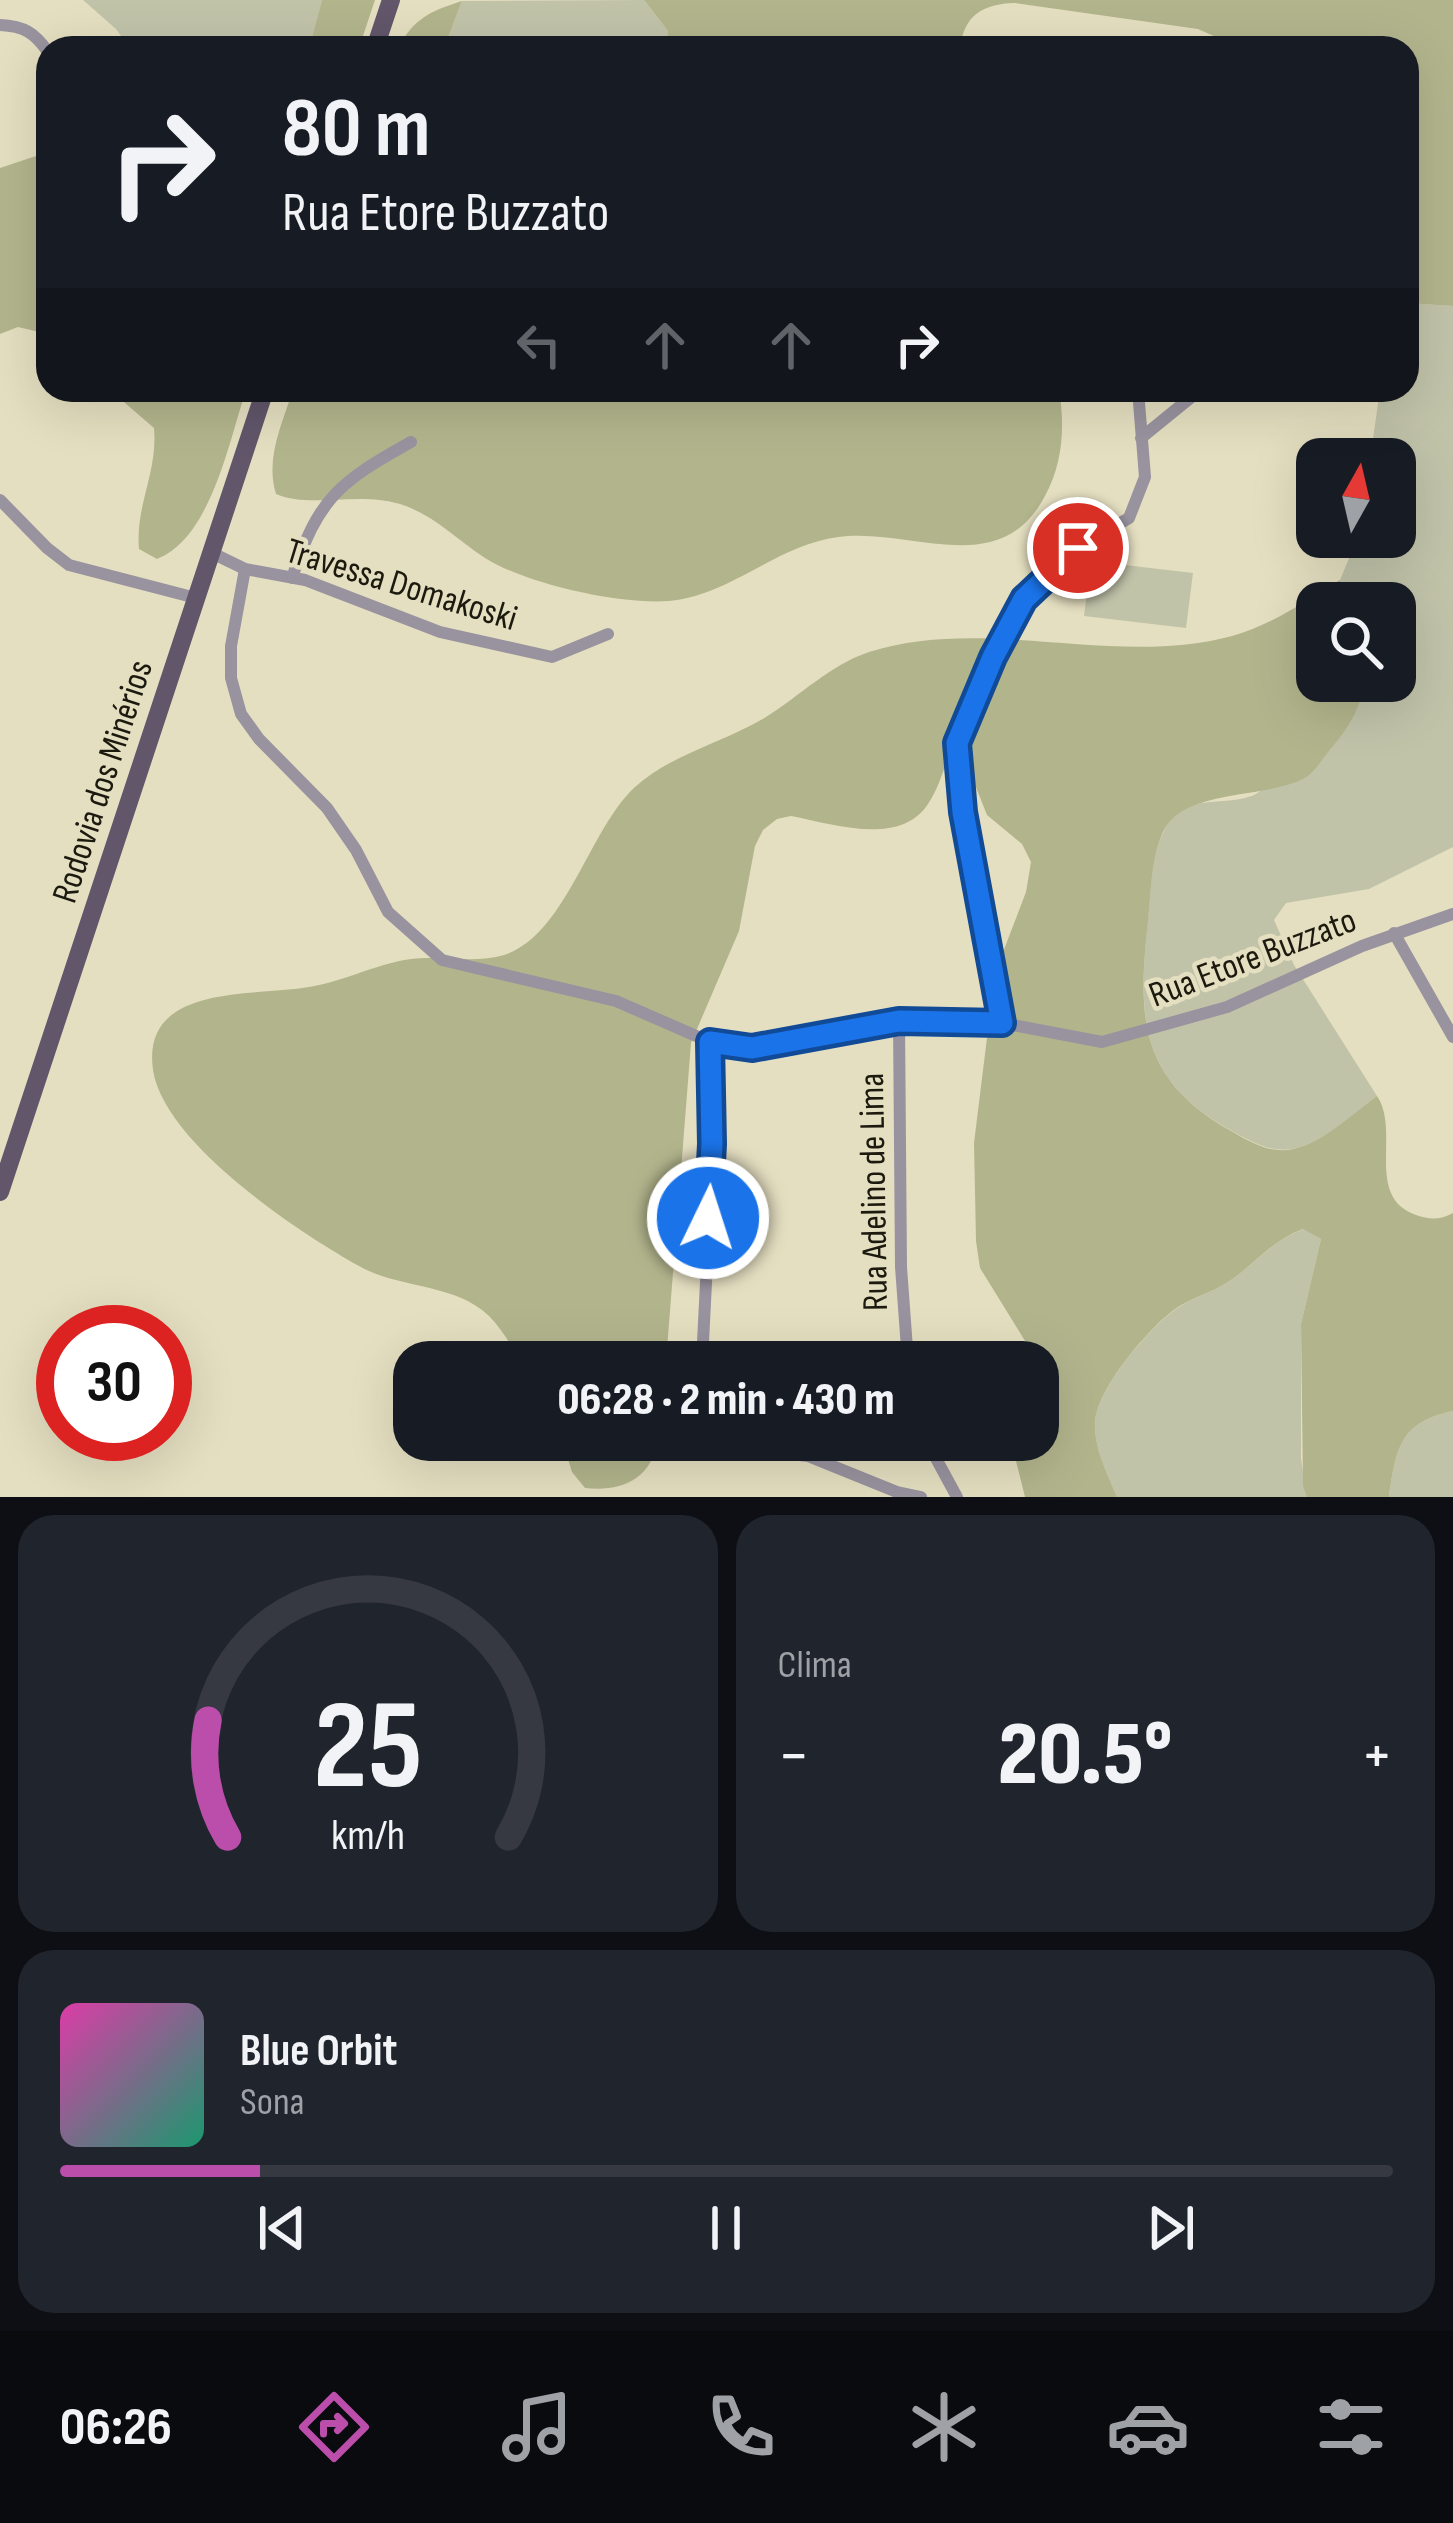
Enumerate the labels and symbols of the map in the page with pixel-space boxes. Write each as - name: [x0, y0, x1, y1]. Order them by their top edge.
- north arrow: [1296, 438, 1416, 558]
- pin: [1027, 497, 1129, 599]
- street label: Travessa Domakoski: [280, 530, 522, 641]
- street label: Rodovia dos Minérios: [44, 655, 163, 908]
- street label: Rua Etore Buzzato: [1143, 899, 1362, 1018]
- street label: Rua Adelino de Lima: [851, 1073, 898, 1311]
- position arrow: [645, 1155, 771, 1281]
- speed limit sign: 30: [36, 1305, 192, 1461]

